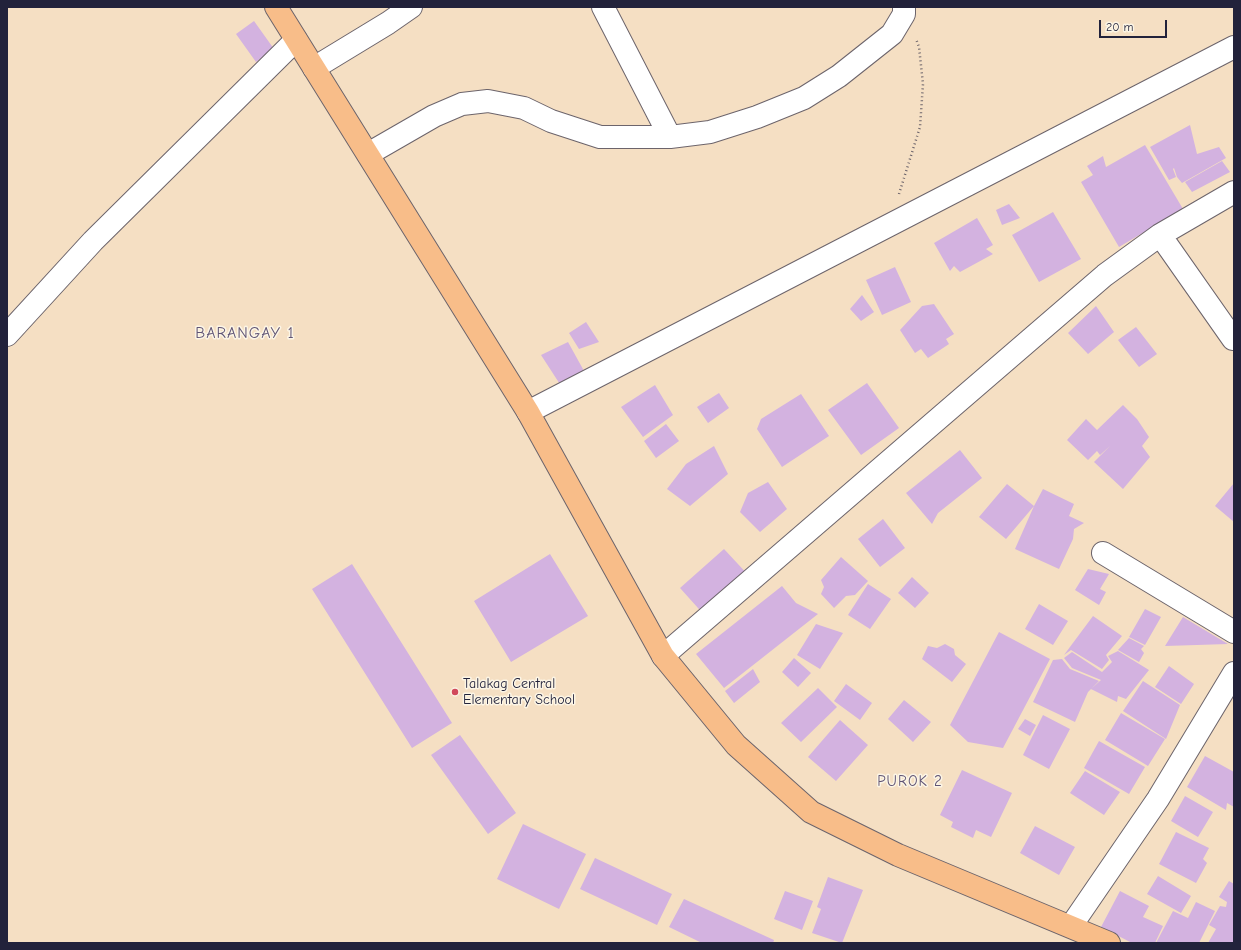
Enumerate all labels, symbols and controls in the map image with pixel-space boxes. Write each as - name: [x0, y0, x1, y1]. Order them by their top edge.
- scale bar: [1101, 12, 1169, 38]
- text: 20 m: [1106, 20, 1134, 34]
- district label: BARANGAY 1: [195, 323, 295, 343]
- place label: Talakag Central Elementary School: [463, 676, 575, 708]
- marker: Talakag Central Elementary School: [450, 687, 460, 697]
- district label: PUROK 2: [877, 773, 943, 791]

